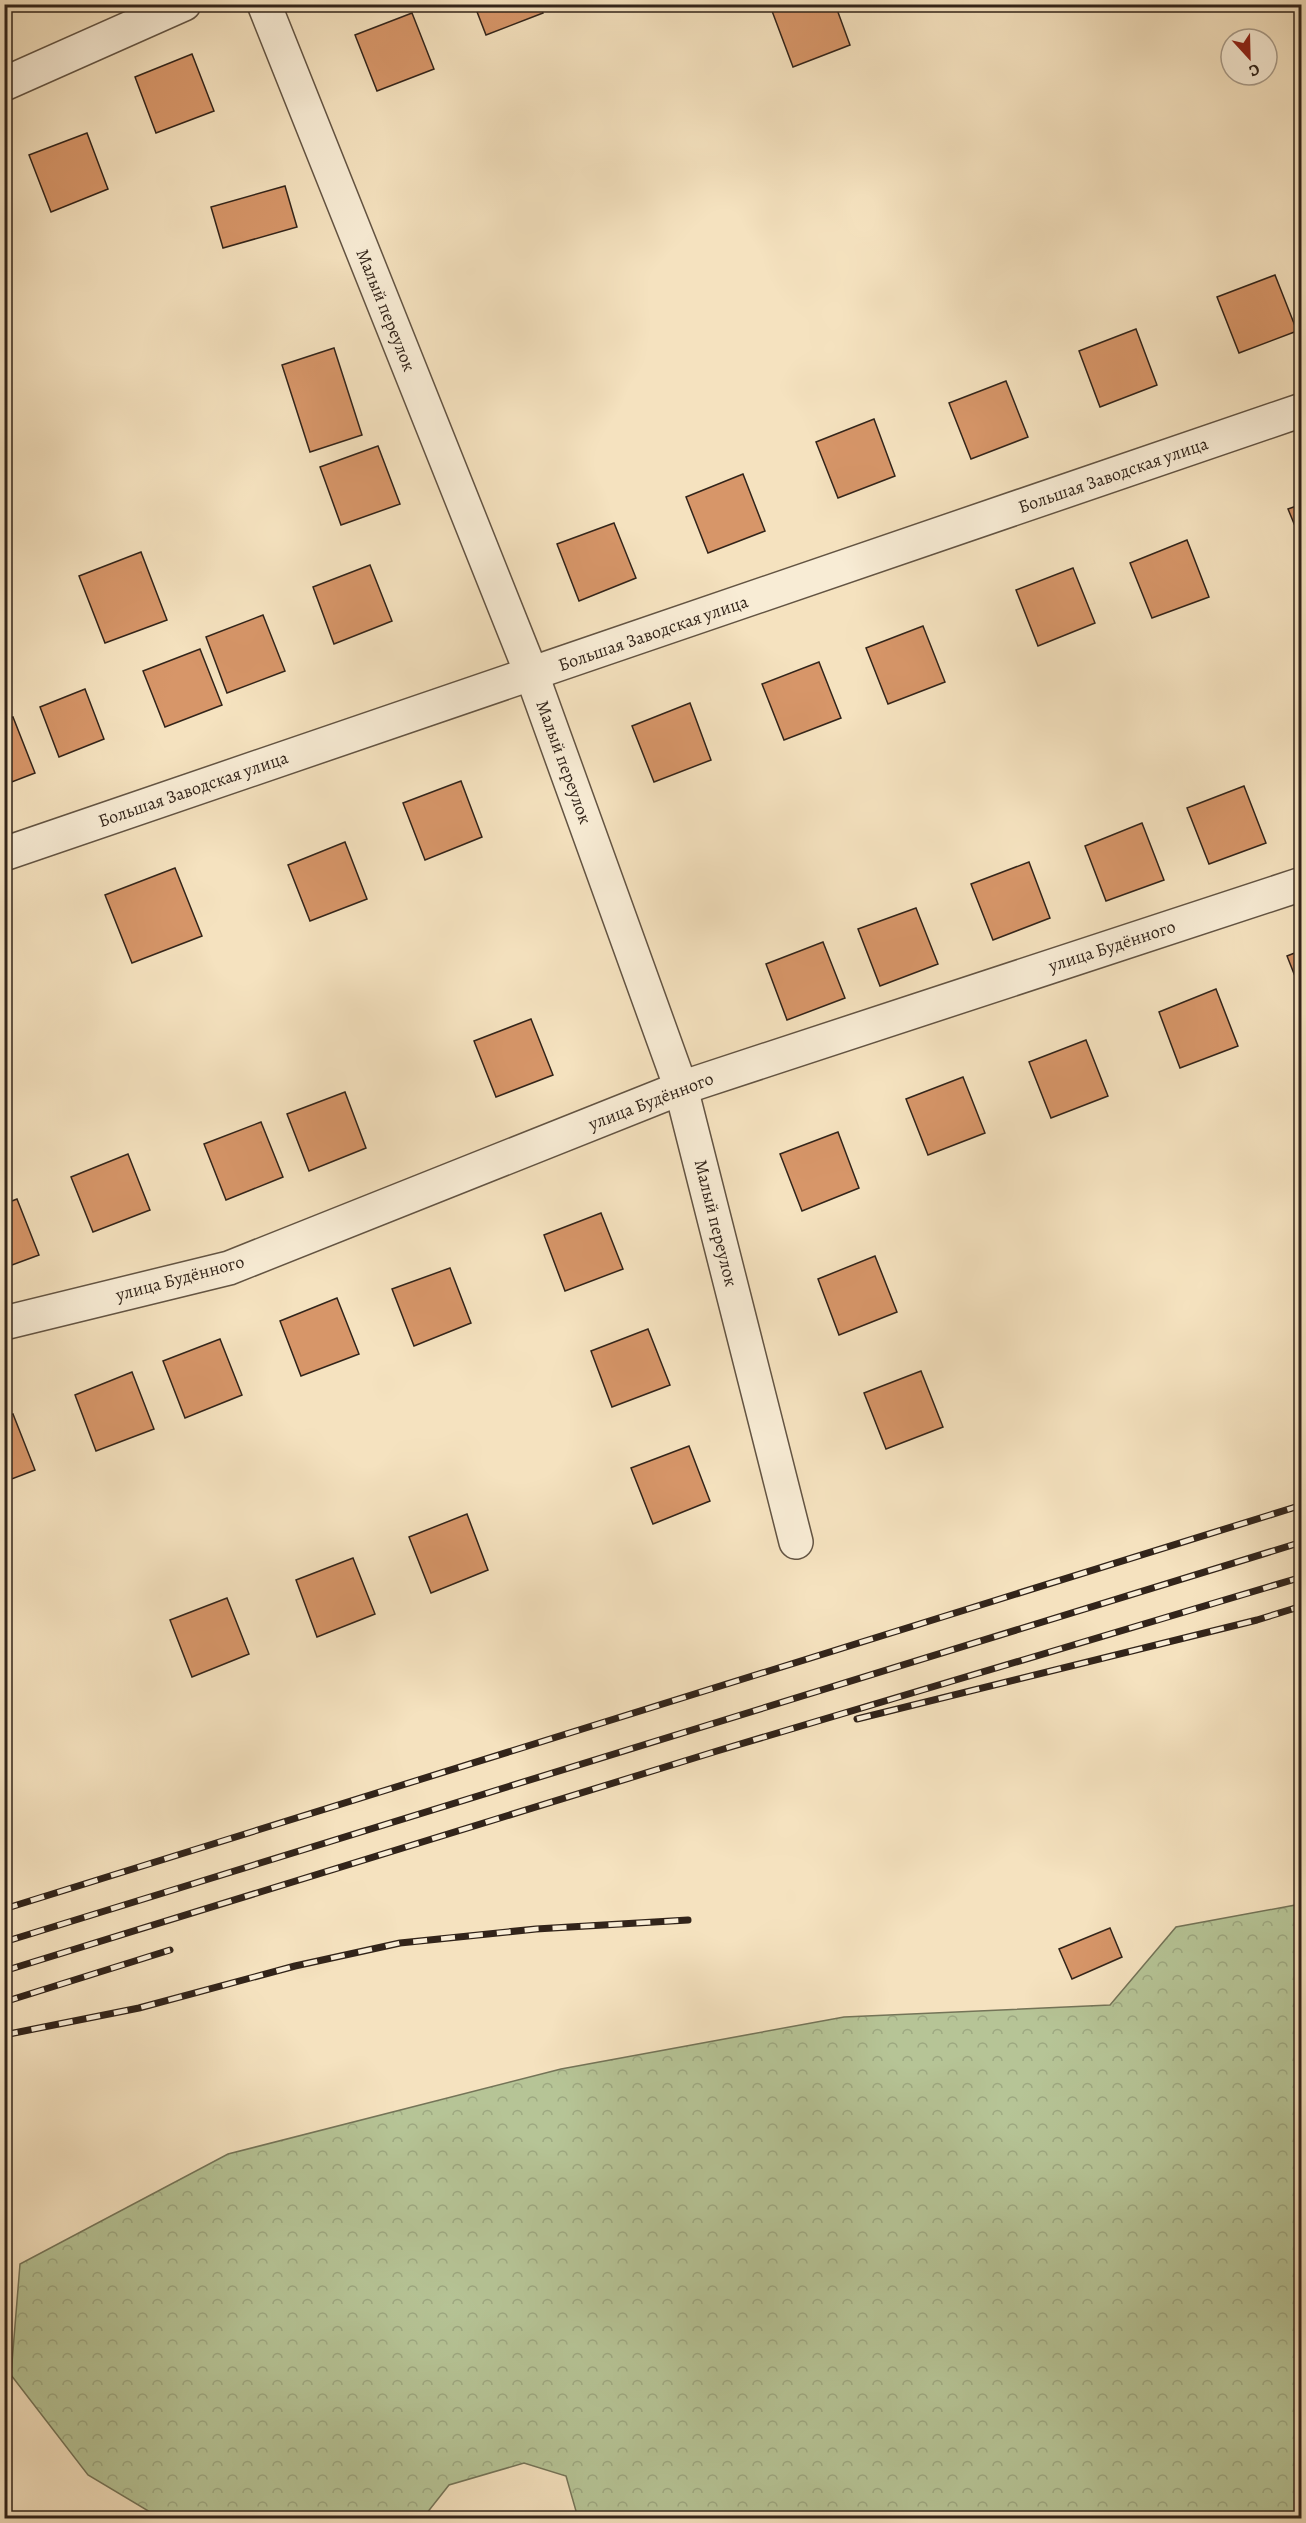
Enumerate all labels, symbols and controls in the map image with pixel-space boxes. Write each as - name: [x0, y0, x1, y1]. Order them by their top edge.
- north arrow: [1219, 27, 1279, 87]
- text: С: [1245, 58, 1263, 82]
- street label: Малый переулок: [351, 245, 421, 375]
- street label: Большая Заводская улица: [1015, 431, 1212, 519]
- street label: Большая Заводская улица: [555, 589, 752, 677]
- street label: Малый переулок: [530, 697, 598, 827]
- street label: Большая Заводская улица: [95, 745, 292, 833]
- street label: улица Будённого: [1045, 914, 1179, 978]
- street label: улица Будённого: [584, 1066, 717, 1136]
- street label: Малый переулок: [689, 1157, 743, 1289]
- street label: улица Будённого: [112, 1249, 247, 1307]

